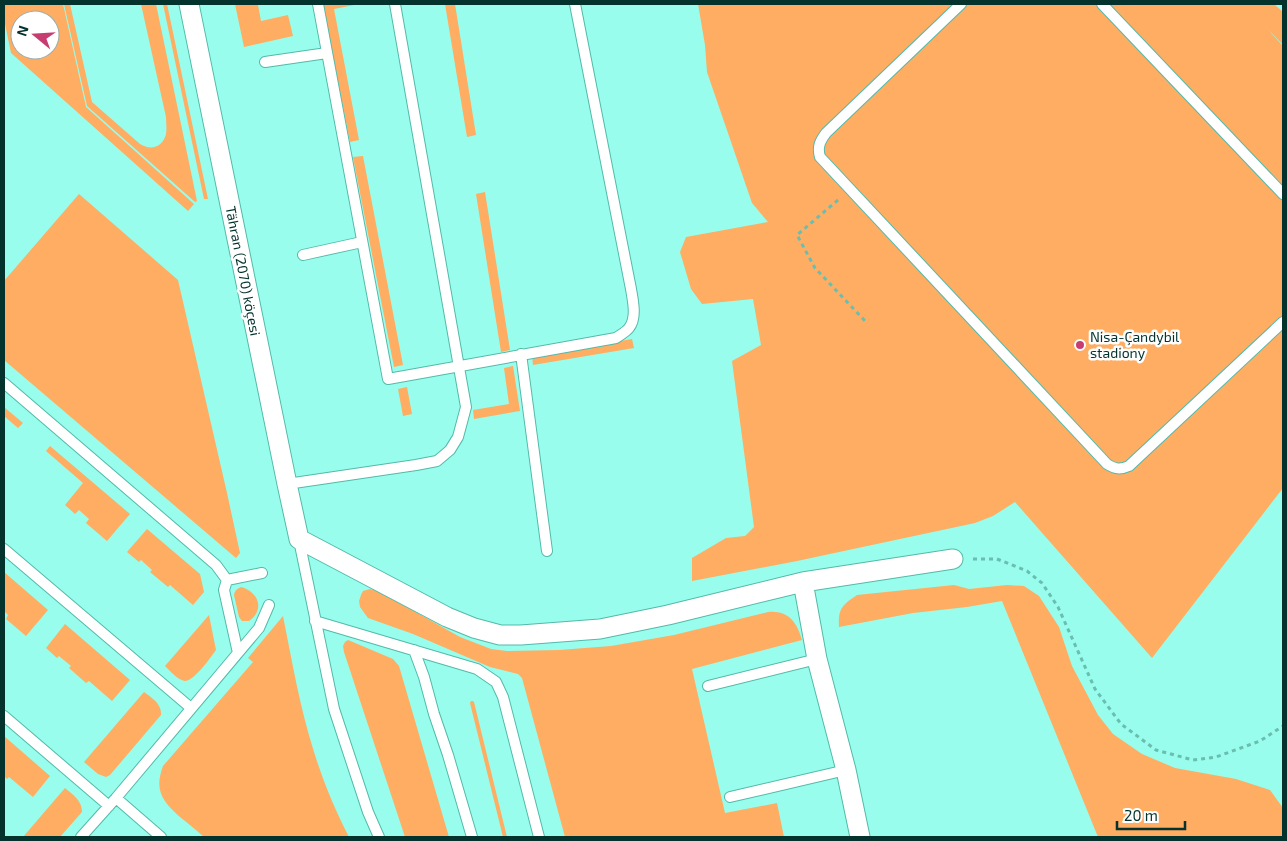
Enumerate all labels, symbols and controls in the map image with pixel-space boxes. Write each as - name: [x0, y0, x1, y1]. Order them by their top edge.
- north arrow: [10, 10, 60, 60]
- text: N: [13, 23, 32, 38]
- street label: Tähran (2070) köçesi: [222, 205, 264, 337]
- place label: Nisa-Çandybil stadiony: [1090, 328, 1180, 361]
- marker: Nisa-Çandybil stadiony: [1074, 339, 1086, 351]
- scale bar: [1117, 798, 1184, 830]
- text: 20 m: [1124, 806, 1158, 824]

